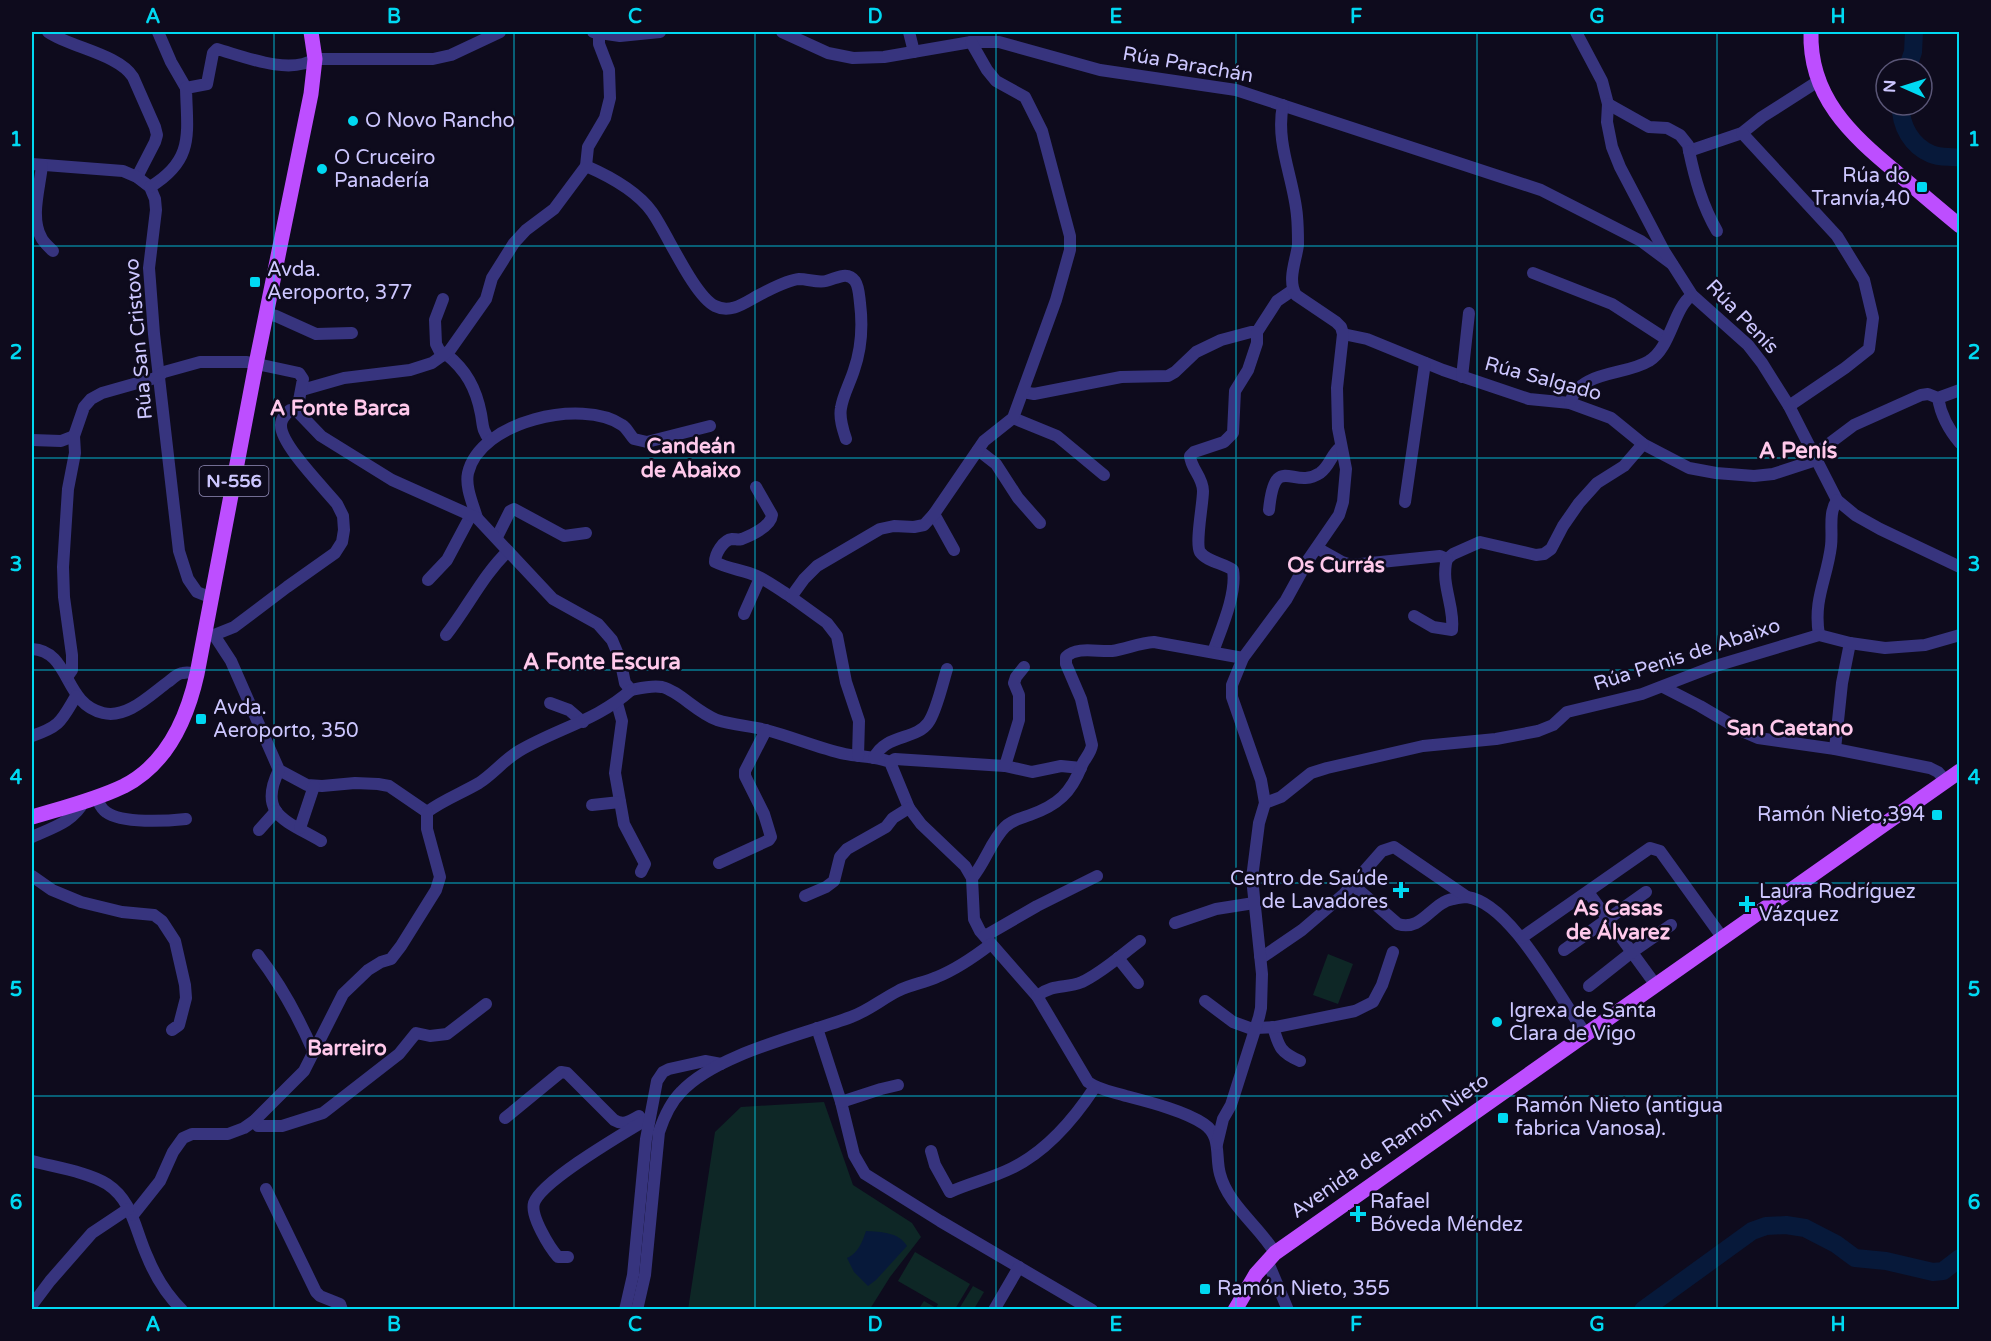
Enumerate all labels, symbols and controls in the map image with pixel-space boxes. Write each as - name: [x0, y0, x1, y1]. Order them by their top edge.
- text: A: [146, 5, 161, 29]
- text: B: [387, 5, 401, 29]
- text: C: [628, 5, 642, 29]
- text: D: [867, 5, 883, 29]
- text: E: [1110, 5, 1123, 29]
- text: F: [1350, 5, 1362, 29]
- text: G: [1589, 5, 1605, 29]
- text: H: [1830, 5, 1846, 29]
- street label: Rúa Parachán: [1121, 42, 1255, 88]
- north arrow: [1874, 57, 1934, 117]
- text: N: [1880, 79, 1900, 93]
- place label: O Novo Rancho: [365, 109, 515, 133]
- marker: O Novo Rancho: [346, 114, 360, 128]
- text: 1: [10, 128, 22, 152]
- text: 1: [1968, 128, 1980, 152]
- place label: O Cruceiro Panadería: [334, 146, 435, 193]
- marker: O Cruceiro Panadería: [315, 162, 329, 176]
- place label: Rúa do Tranvía,40: [1811, 164, 1910, 211]
- marker: Rúa do Tranvía,40: [1915, 180, 1929, 194]
- street label: Rúa San Cristovo: [120, 257, 158, 421]
- place label: Avda. Aeroporto, 377: [267, 258, 413, 305]
- marker: Avda. Aeroporto, 377: [248, 275, 262, 289]
- street label: Rúa Penís: [1701, 275, 1783, 359]
- text: 2: [10, 341, 22, 365]
- text: 2: [1968, 341, 1980, 365]
- street label: Rúa Salgado: [1482, 352, 1604, 406]
- district label: A Fonte Barca: [270, 396, 410, 421]
- district label: Candeán de Abaixo: [641, 434, 741, 483]
- district label: A Penís: [1759, 438, 1838, 464]
- road number: N-556: [200, 466, 268, 496]
- text: 3: [10, 553, 22, 577]
- district label: Os Currás: [1287, 553, 1385, 578]
- text: 3: [1968, 553, 1980, 577]
- street label: Rúa Penis de Abaixo: [1591, 613, 1783, 697]
- district label: A Fonte Escura: [523, 649, 681, 675]
- place label: Avda. Aeroporto, 350: [213, 696, 359, 743]
- marker: Avda. Aeroporto, 350: [194, 712, 208, 726]
- district label: San Caetano: [1727, 716, 1854, 741]
- text: 4: [10, 766, 23, 790]
- text: 4: [1968, 766, 1981, 790]
- place label: Ramón Nieto,394: [1757, 803, 1925, 827]
- marker: Ramón Nieto,394: [1930, 808, 1944, 822]
- place label: Centro de Saúde de Lavadores: [1230, 867, 1388, 914]
- place label: Laura Rodríguez Vázquez: [1759, 880, 1916, 927]
- marker: Centro de Saúde de Lavadores: [1392, 881, 1410, 899]
- district label: As Casas de Álvarez: [1566, 896, 1671, 945]
- marker: Laura Rodríguez Vázquez: [1740, 897, 1754, 911]
- text: 5: [10, 978, 22, 1002]
- text: 5: [1968, 978, 1980, 1002]
- place label: Igrexa de Santa Clara de Vigo: [1509, 999, 1656, 1046]
- marker: Igrexa de Santa Clara de Vigo: [1490, 1015, 1504, 1029]
- district label: Barreiro: [307, 1036, 387, 1061]
- street label: Avenida de Ramón Nieto: [1286, 1068, 1494, 1224]
- place label: Ramón Nieto (antigua fabrica Vanosa).: [1515, 1094, 1723, 1141]
- marker: Ramón Nieto (antigua fabrica Vanosa).: [1496, 1111, 1510, 1125]
- place label: Rafael Bóveda Méndez: [1370, 1190, 1523, 1237]
- text: 6: [10, 1191, 22, 1215]
- text: 6: [1968, 1191, 1980, 1215]
- marker: Rafael Bóveda Méndez: [1351, 1207, 1365, 1221]
- place label: Ramón Nieto, 355: [1217, 1277, 1390, 1301]
- marker: Ramón Nieto, 355: [1198, 1282, 1212, 1296]
- text: A: [146, 1313, 161, 1337]
- text: B: [387, 1313, 401, 1337]
- text: C: [628, 1313, 642, 1337]
- text: D: [867, 1313, 883, 1337]
- text: E: [1110, 1313, 1123, 1337]
- text: F: [1350, 1313, 1362, 1337]
- text: G: [1589, 1313, 1605, 1337]
- text: H: [1830, 1313, 1846, 1337]

